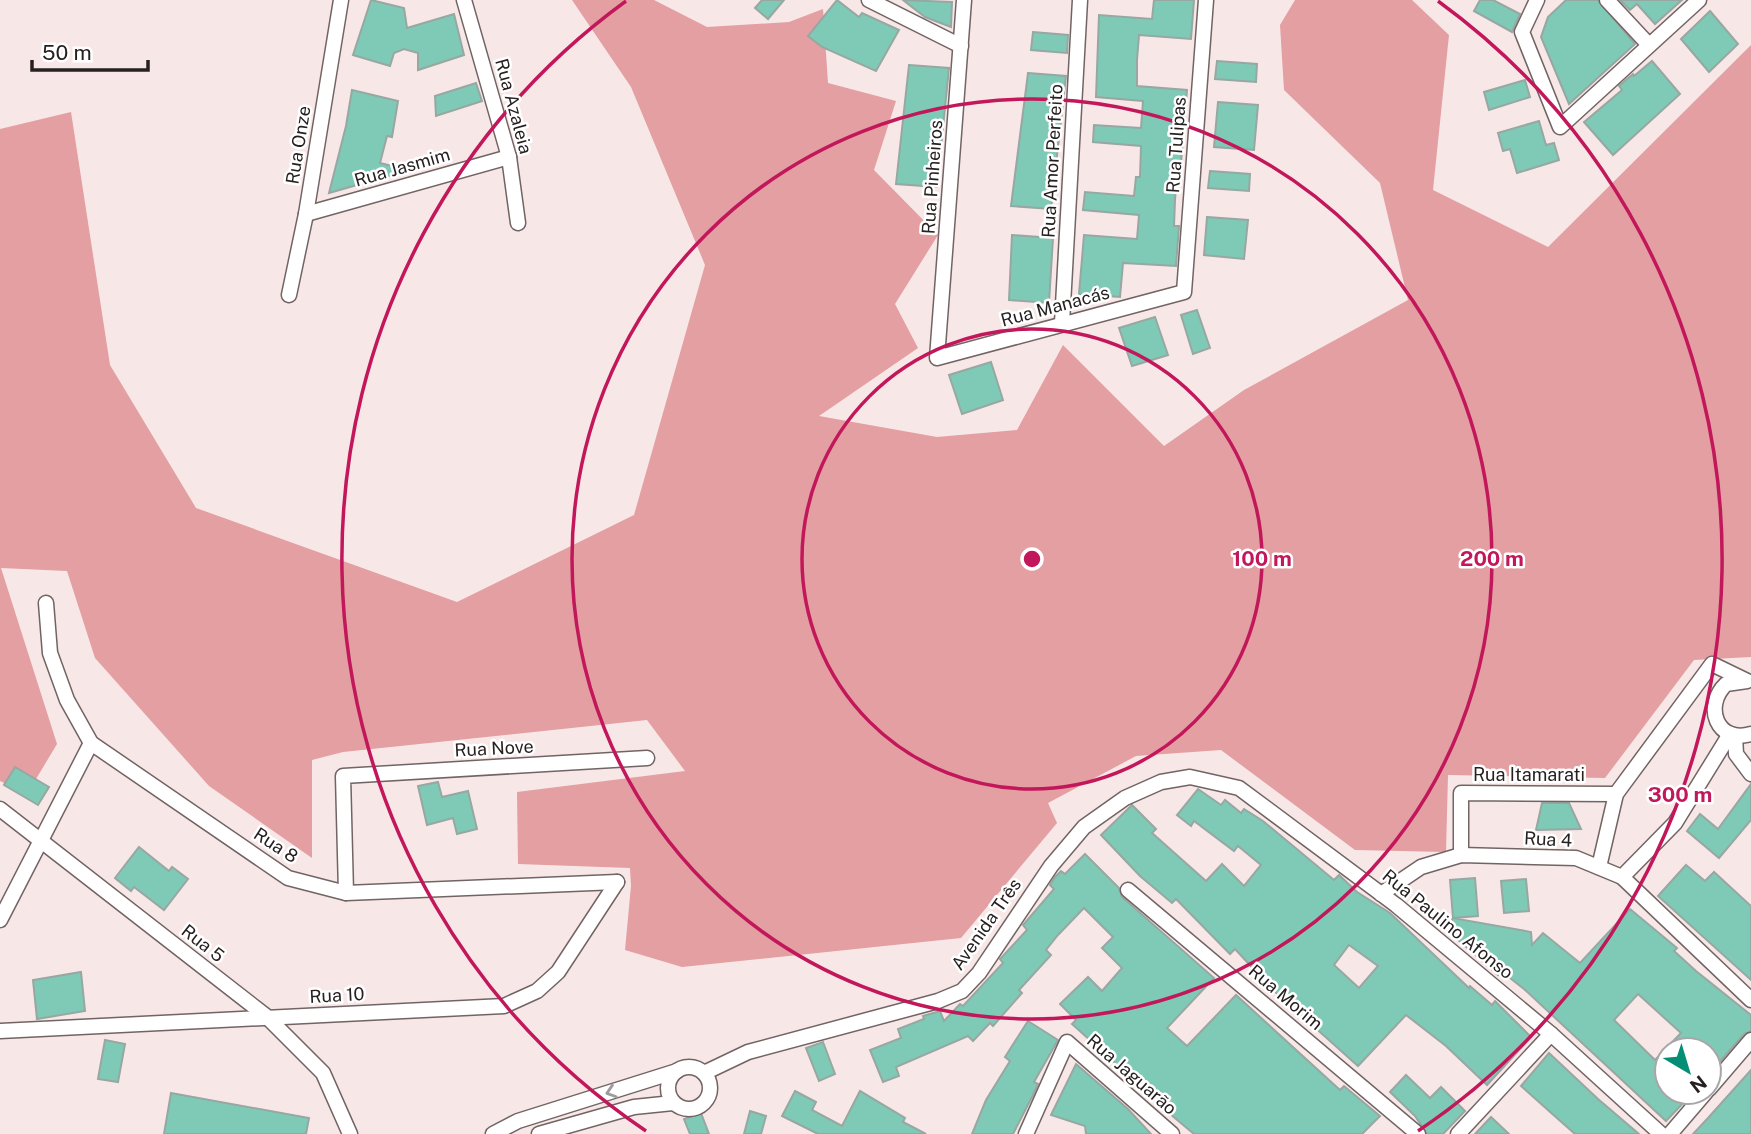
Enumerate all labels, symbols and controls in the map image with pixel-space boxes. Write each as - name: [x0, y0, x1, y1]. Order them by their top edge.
- scale bar: [32, 28, 147, 72]
- text: 50 m: [42, 40, 92, 65]
- street label: Rua Azaleia: [491, 56, 537, 156]
- street label: Rua Amor Perfeito: [1037, 84, 1067, 238]
- street label: Rua Tulipas: [1162, 96, 1190, 194]
- street label: Rua Onze: [281, 104, 315, 186]
- street label: Rua Pinheiros: [918, 119, 946, 235]
- street label: Rua Jasmim: [352, 143, 452, 191]
- street label: Rua Manacás: [998, 281, 1112, 331]
- text: 100 m: [1232, 546, 1292, 571]
- text: 200 m: [1460, 546, 1524, 571]
- centre of rings: [1020, 547, 1044, 571]
- street label: Rua Nove: [454, 735, 534, 761]
- street label: Rua Itamarati: [1473, 764, 1585, 785]
- text: 300 m: [1648, 782, 1712, 807]
- street label: Rua 8: [250, 823, 302, 867]
- street label: Rua 4: [1523, 827, 1573, 851]
- street label: Rua Paulino Afonso: [1378, 865, 1518, 983]
- street label: Avenida Três: [947, 874, 1025, 974]
- street label: Rua 5: [177, 920, 229, 966]
- street label: Rua Morim: [1245, 960, 1327, 1034]
- street label: Rua 10: [309, 983, 365, 1007]
- street label: Rua Jaguarão: [1083, 1029, 1181, 1119]
- north arrow: [1653, 1036, 1723, 1106]
- text: N: [1686, 1071, 1711, 1098]
- one-way arrow: [606, 1083, 618, 1098]

